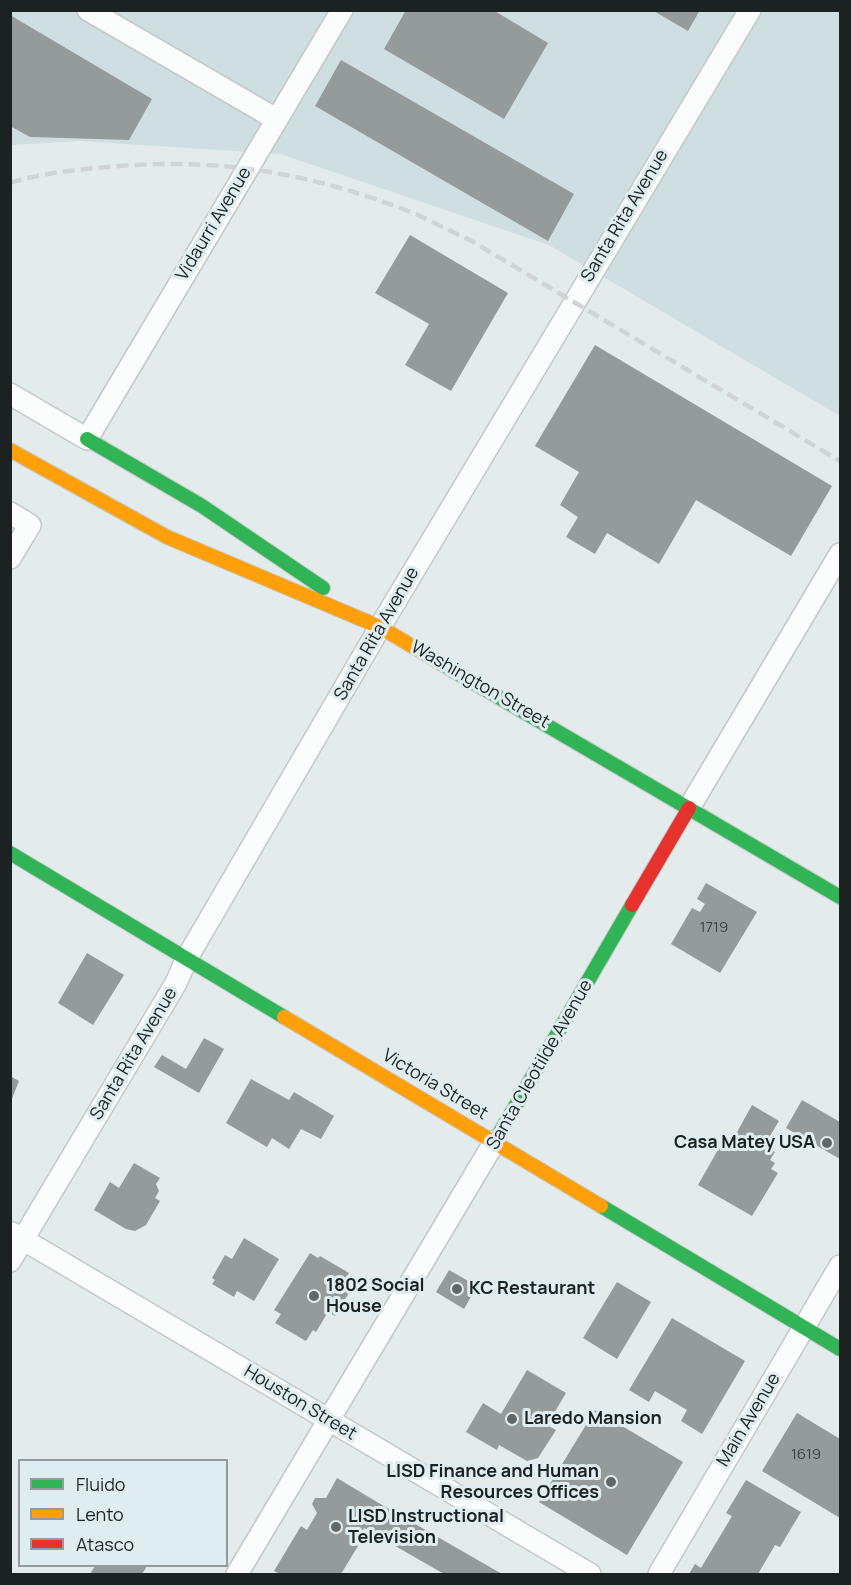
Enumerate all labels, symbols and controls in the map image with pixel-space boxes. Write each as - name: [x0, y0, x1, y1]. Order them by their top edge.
- street label: Santa Rita Avenue: [577, 146, 673, 286]
- street label: Vidaurri Avenue: [172, 163, 256, 285]
- street label: Santa Rita Avenue: [330, 563, 424, 705]
- street label: Washington Street: [407, 637, 553, 733]
- house number: 1719: [700, 919, 728, 937]
- street label: Santa Cleotilde Avenue: [482, 976, 598, 1154]
- street label: Santa Rita Avenue: [86, 984, 182, 1124]
- street label: Victoria Street: [378, 1045, 492, 1125]
- place label: Casa Matey USA: [674, 1132, 815, 1154]
- marker: Casa Matey USA: [820, 1136, 834, 1150]
- place label: 1802 Social House: [326, 1275, 425, 1318]
- place label: KC Restaurant: [469, 1278, 595, 1300]
- marker: KC Restaurant: [450, 1282, 464, 1296]
- marker: 1802 Social House: [307, 1289, 321, 1303]
- street label: Houston Street: [240, 1361, 360, 1445]
- street label: Main Avenue: [713, 1369, 785, 1471]
- place label: Laredo Mansion: [524, 1408, 662, 1430]
- marker: Laredo Mansion: [505, 1412, 519, 1426]
- house number: 1619: [791, 1446, 821, 1464]
- legend: [18, 1459, 228, 1567]
- place label: LISD Finance and Human Resources Offices: [386, 1461, 599, 1504]
- text: Fluido: [76, 1472, 125, 1496]
- marker: LISD Finance and Human Resources Offices: [604, 1475, 618, 1489]
- text: Lento: [76, 1502, 124, 1526]
- place label: LISD Instructional Television: [348, 1506, 504, 1549]
- marker: LISD Instructional Television: [329, 1520, 343, 1534]
- text: Atasco: [76, 1532, 134, 1556]

